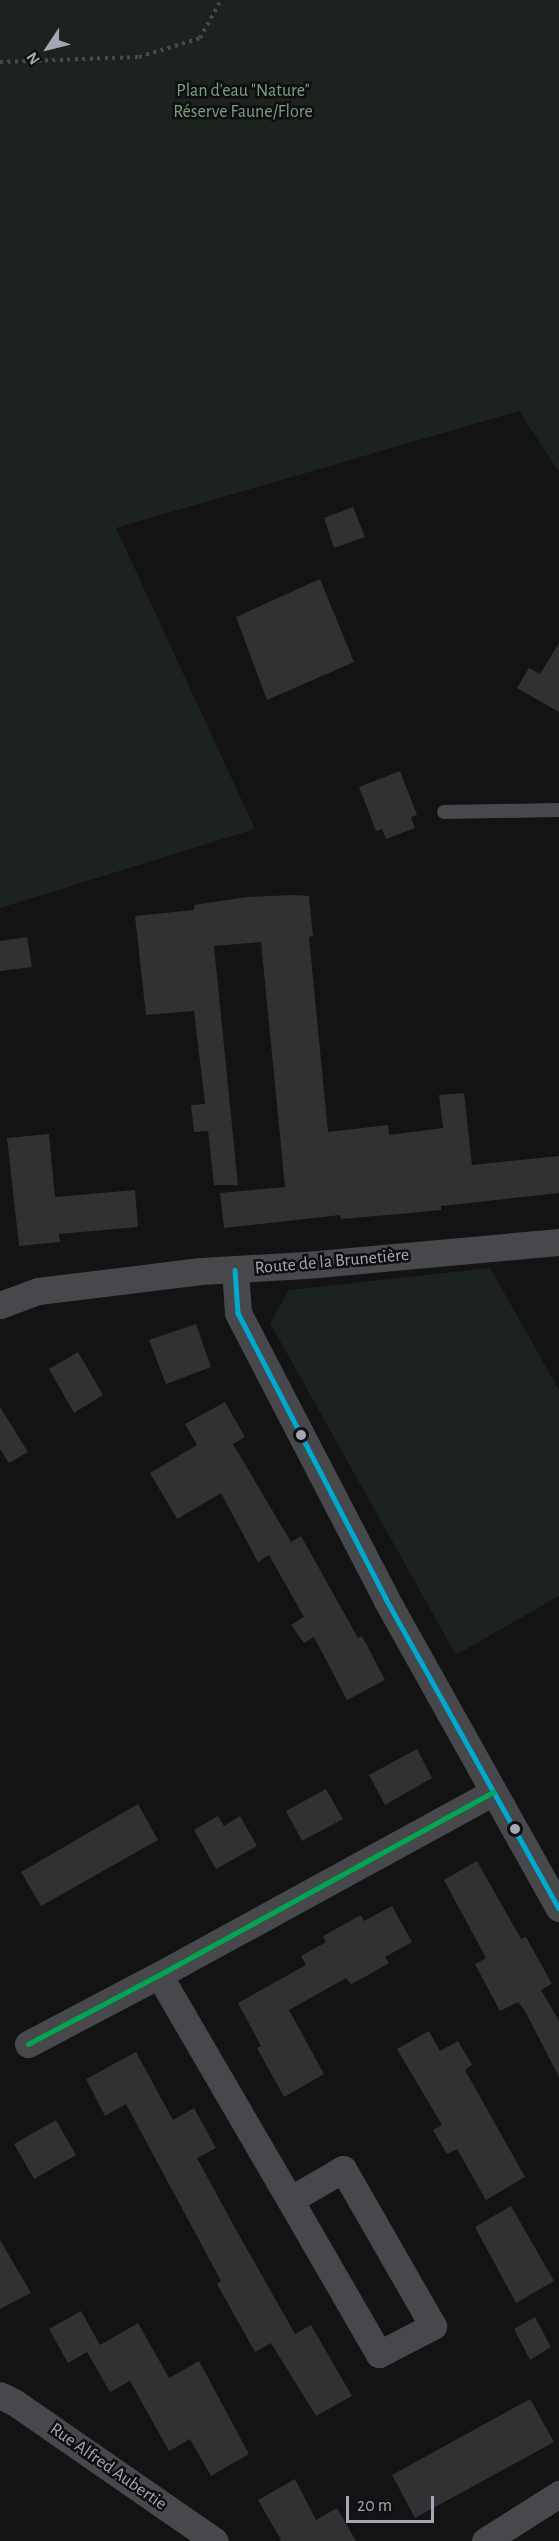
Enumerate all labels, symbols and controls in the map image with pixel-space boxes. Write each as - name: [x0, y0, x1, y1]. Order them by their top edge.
- north arrow: [18, 18, 78, 78]
- text: N: [24, 49, 43, 67]
- park label: Plan d'eau "Nature" Réserve Faune/Flore: [173, 81, 313, 124]
- street label: Route de la Brunetière: [254, 1244, 410, 1280]
- unlabelled marker: [295, 1429, 307, 1441]
- unlabelled marker: [509, 1823, 521, 1835]
- street label: Rue Alfred Aubertie: [45, 2419, 171, 2515]
- scale bar: [349, 2484, 438, 2522]
- text: 20 m: [357, 2497, 392, 2515]

